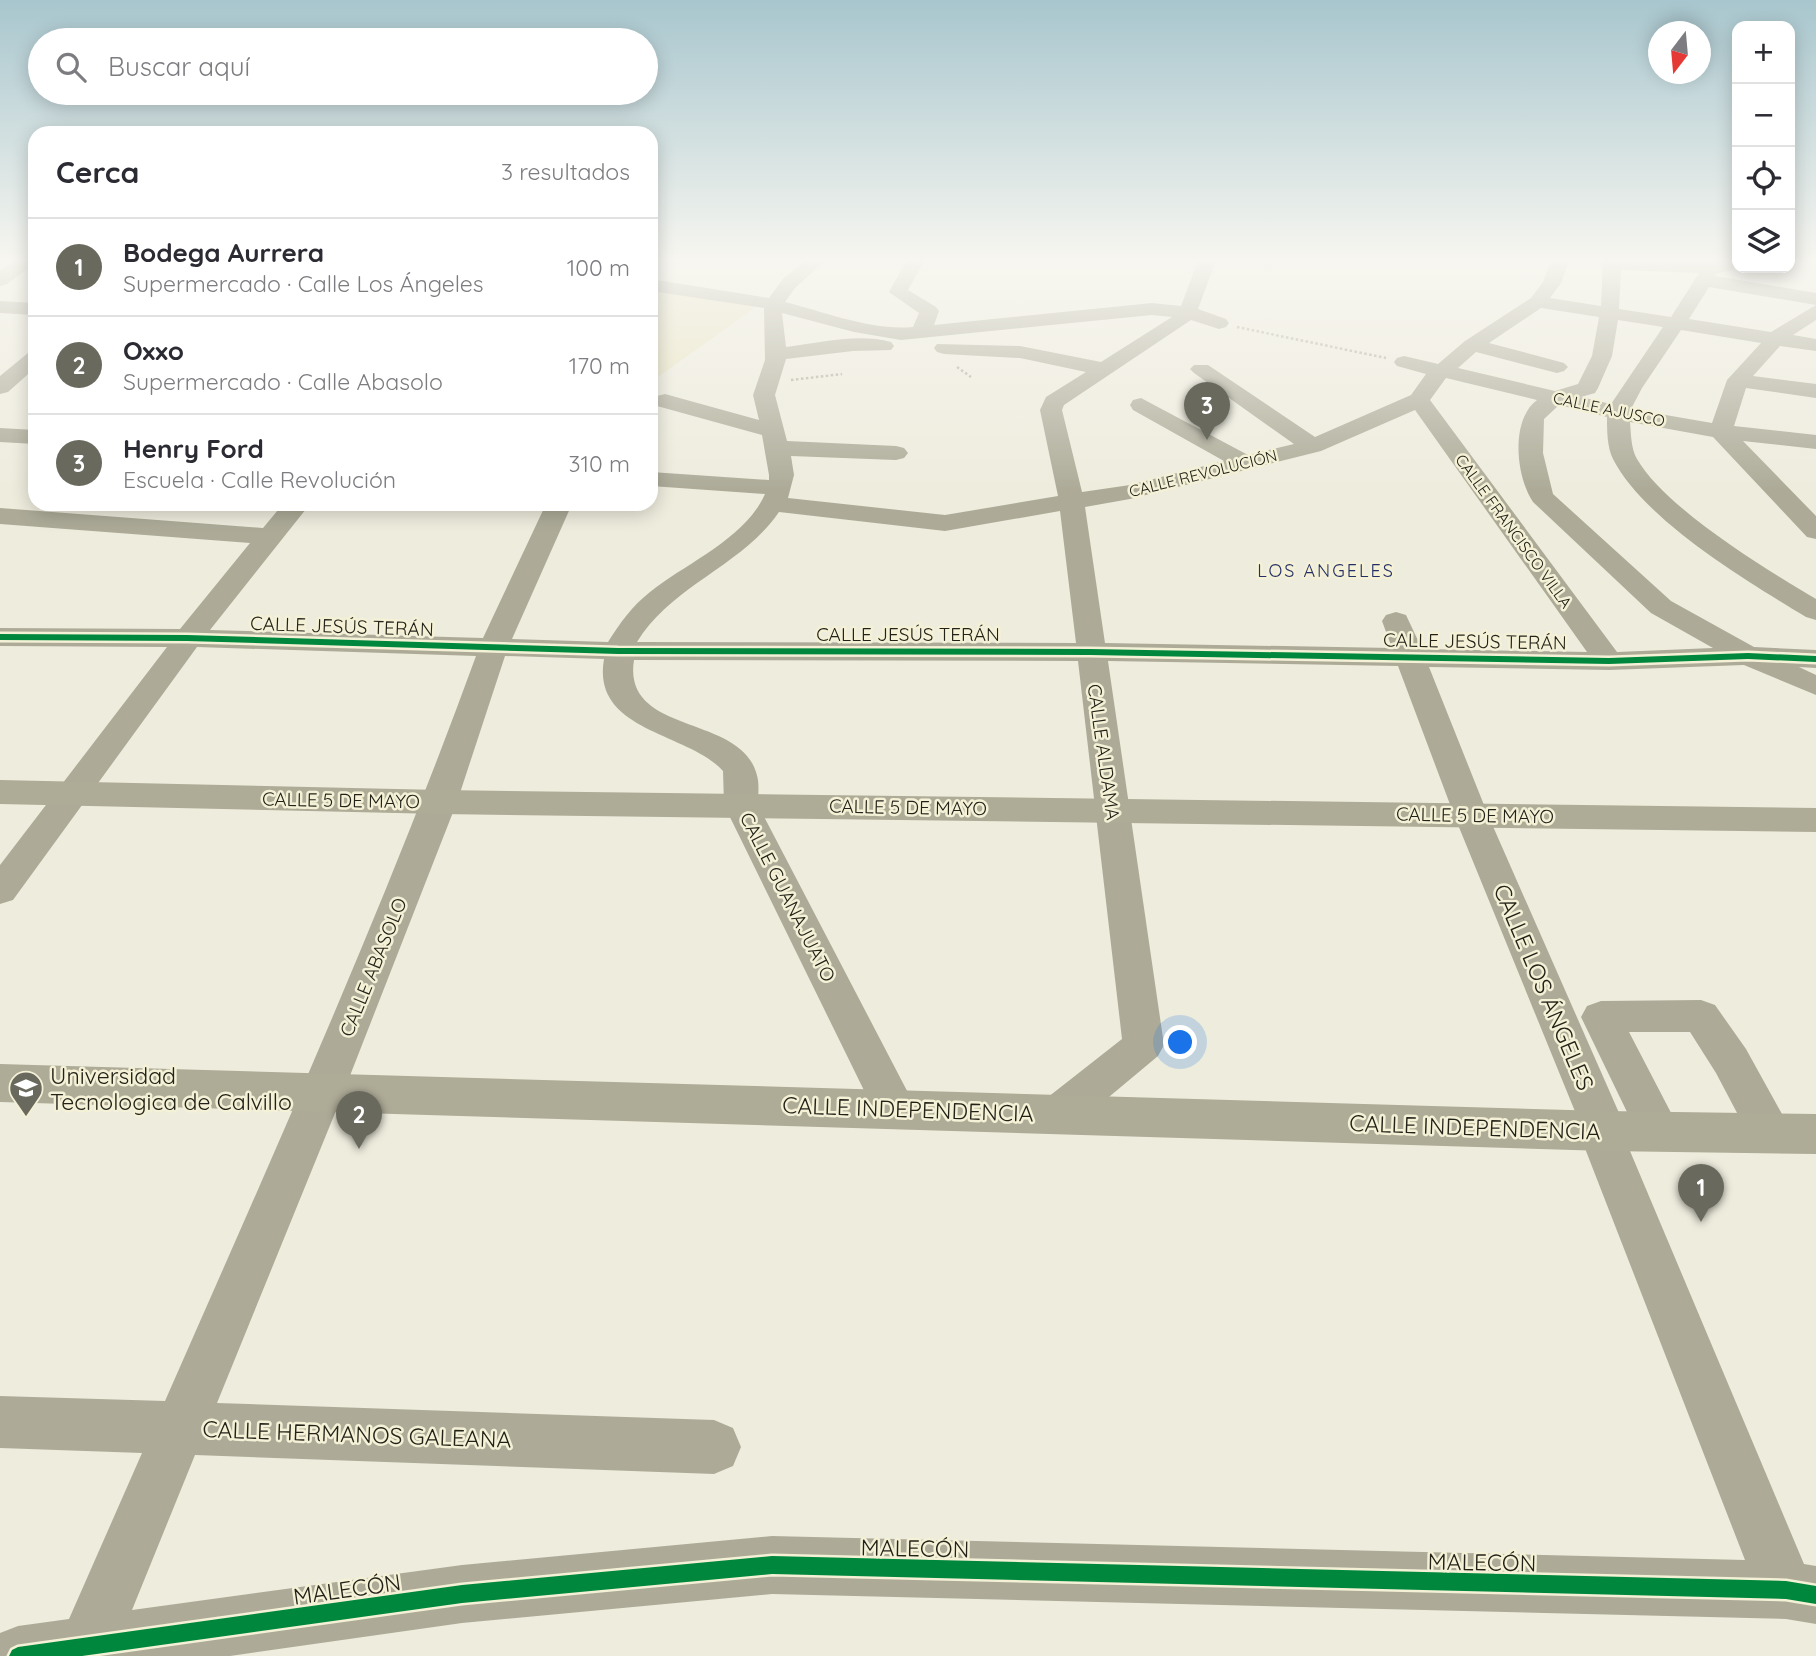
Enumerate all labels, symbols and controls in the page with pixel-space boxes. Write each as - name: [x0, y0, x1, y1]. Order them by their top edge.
- north arrow: [1648, 21, 1711, 84]
- map controls: [1732, 21, 1795, 273]
- button: +: [1732, 21, 1795, 84]
- search box: [28, 28, 658, 105]
- icon: search: [52, 48, 90, 86]
- text: Buscar aquí: [108, 50, 250, 83]
- button: −: [1732, 84, 1795, 147]
- button: locate: [1732, 147, 1795, 210]
- text: Cerca: [56, 153, 139, 191]
- text: 3 resultados: [501, 157, 630, 186]
- button: layers: [1732, 210, 1795, 273]
- text: Bodega Aurrera: [123, 236, 324, 269]
- text: 1: [75, 253, 83, 282]
- text: 100 m: [567, 253, 630, 282]
- text: Supermercado · Calle Los Ángeles: [123, 269, 484, 298]
- text: Oxxo: [123, 334, 184, 367]
- text: 2: [72, 351, 86, 380]
- text: 170 m: [569, 351, 630, 380]
- text: Supermercado · Calle Abasolo: [123, 367, 443, 396]
- pin: 3: [1184, 382, 1230, 440]
- street label: CALLE AJUSCO: [1551, 387, 1667, 431]
- text: Henry Ford: [123, 432, 264, 465]
- street label: CALLE REVOLUCIÓN: [1127, 445, 1279, 501]
- text: 3: [73, 449, 85, 478]
- text: 310 m: [568, 449, 630, 478]
- street label: CALLE FRANCISCO VILLA: [1451, 450, 1577, 612]
- text: Escuela · Calle Revolución: [123, 465, 396, 494]
- district label: LOS ANGELES: [1257, 559, 1395, 582]
- street label: CALLE JESÚS TERÁN: [250, 611, 434, 641]
- street label: CALLE JESÚS TERÁN: [816, 622, 1000, 646]
- street label: CALLE JESÚS TERÁN: [1383, 627, 1567, 655]
- street label: CALLE ALDAMA: [1083, 682, 1125, 822]
- street label: CALLE 5 DE MAYO: [262, 787, 420, 813]
- street label: CALLE 5 DE MAYO: [829, 794, 987, 820]
- street label: CALLE 5 DE MAYO: [1396, 802, 1554, 828]
- street label: CALLE GUANAJUATO: [735, 808, 841, 986]
- street label: CALLE LOS ÁNGELES: [1487, 879, 1601, 1095]
- street label: CALLE ABASOLO: [334, 894, 412, 1040]
- your location: [1163, 1025, 1197, 1059]
- place label: Universidad Tecnologica de Calvillo: [50, 1061, 292, 1116]
- school or university icon: Universidad Tecnologica de Calvillo: [7, 1069, 45, 1118]
- street label: CALLE INDEPENDENCIA: [782, 1090, 1034, 1128]
- pin: 2: [336, 1091, 382, 1149]
- street label: CALLE INDEPENDENCIA: [1349, 1108, 1601, 1146]
- pin: 1: [1678, 1164, 1724, 1222]
- street label: CALLE HERMANOS GALEANA: [202, 1414, 512, 1454]
- street label: MALECÓN: [860, 1533, 970, 1563]
- street label: MALECÓN: [1427, 1547, 1537, 1577]
- street label: MALECÓN: [291, 1567, 403, 1611]

